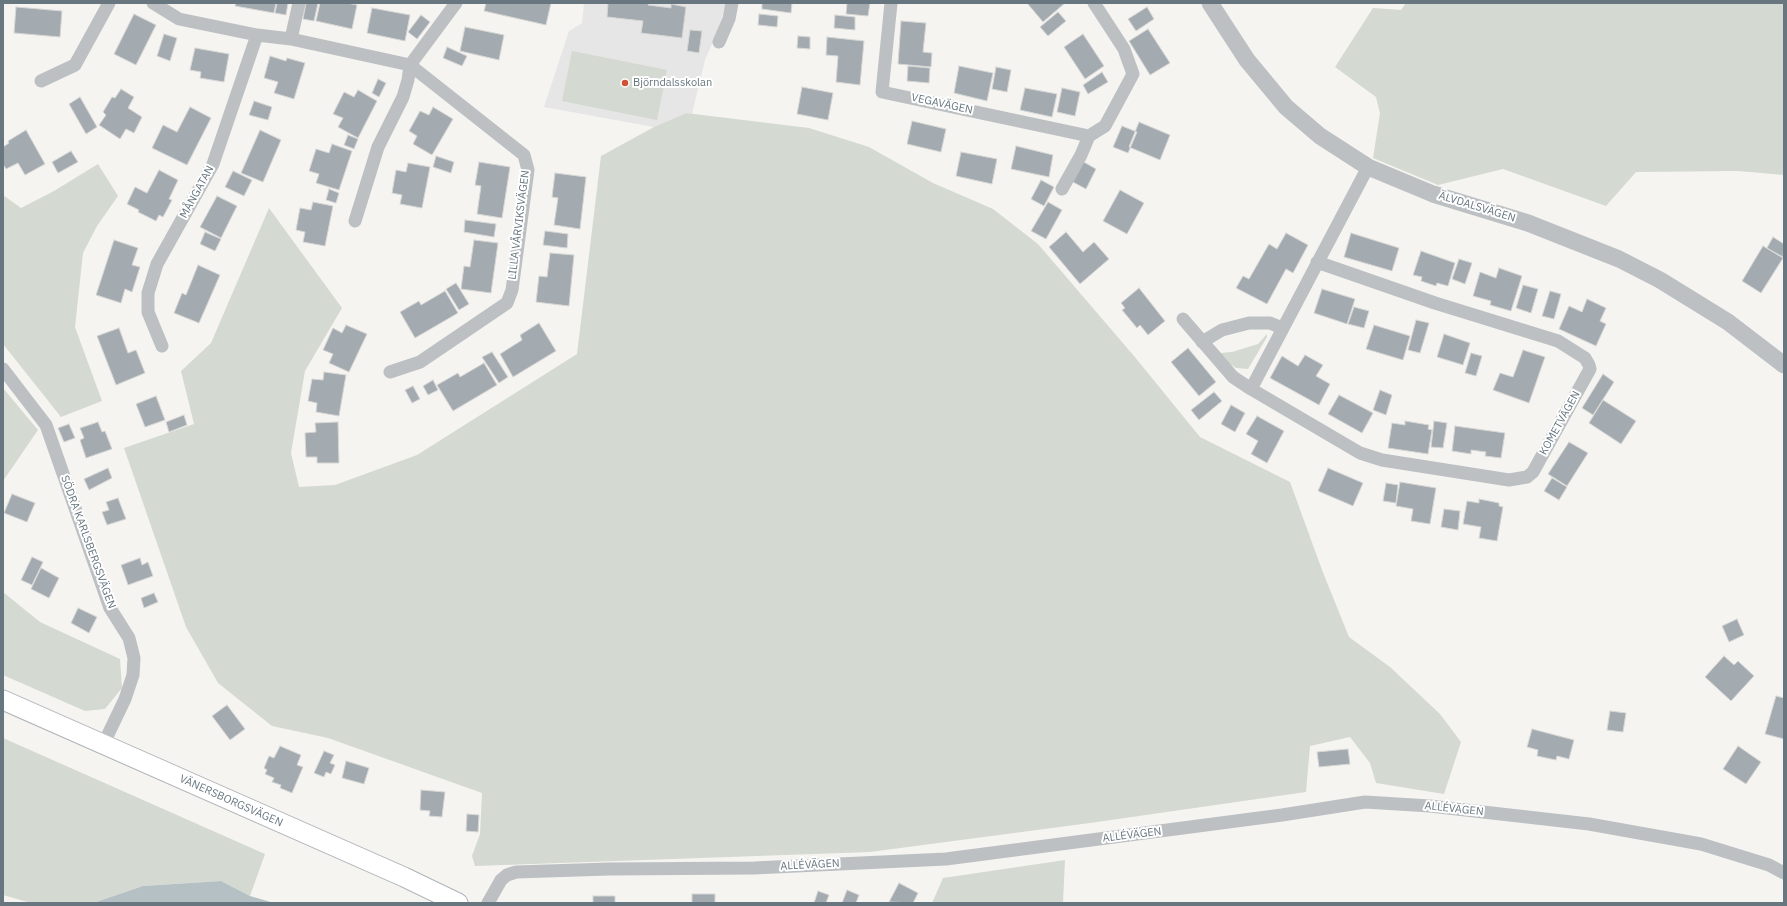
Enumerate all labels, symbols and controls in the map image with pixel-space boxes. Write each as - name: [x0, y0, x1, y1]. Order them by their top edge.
- place label: Björndalsskolan: [633, 76, 712, 90]
- marker: Björndalsskolan: [620, 78, 630, 88]
- street label: VEGAVÄGEN: [910, 91, 974, 117]
- street label: MÅNGATAN: [177, 163, 217, 221]
- street label: LILLA VÅRVIKSVÄGEN: [506, 169, 532, 281]
- street label: ÄLVDALSVÄGEN: [1437, 189, 1517, 225]
- street label: KOMETVÄGEN: [1537, 389, 1583, 457]
- street label: SÖDRA KARLSBERGSVÄGEN: [58, 474, 118, 610]
- street label: VÄNERSBORGSVÄGEN: [177, 772, 285, 830]
- street label: ALLÉVÄGEN: [1424, 799, 1484, 819]
- street label: ALLÉVÄGEN: [1102, 825, 1162, 845]
- street label: ALLÉVÄGEN: [780, 857, 840, 873]

